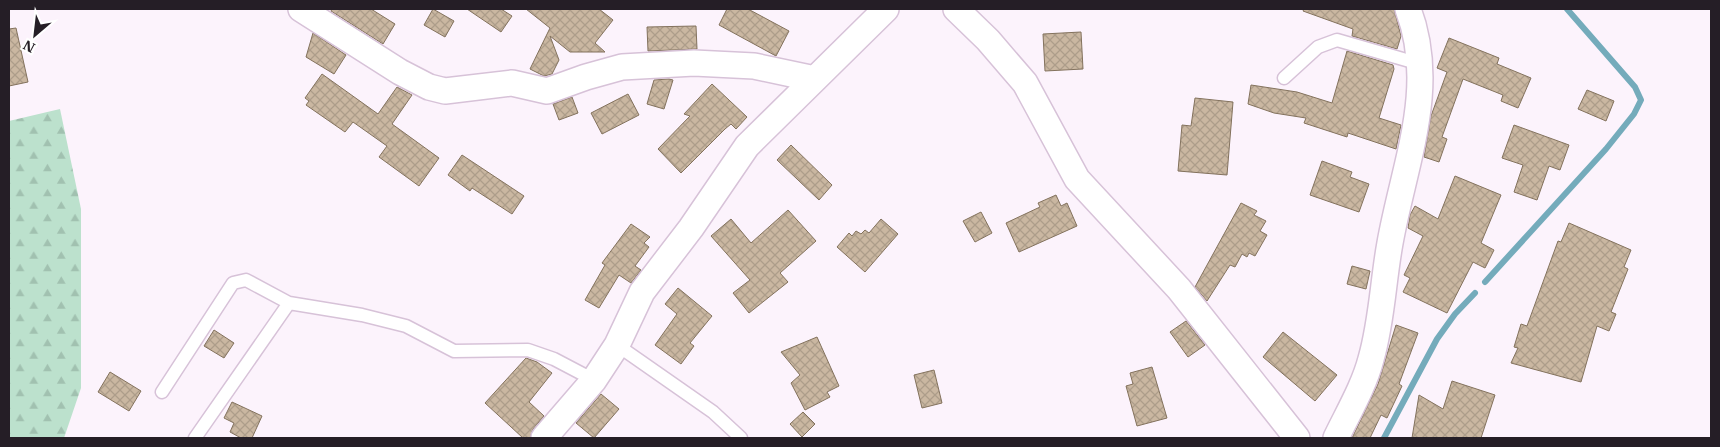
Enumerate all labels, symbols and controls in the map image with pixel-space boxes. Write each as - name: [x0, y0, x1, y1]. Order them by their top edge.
- north arrow: [10, 10, 60, 60]
- text: N: [20, 36, 38, 57]

